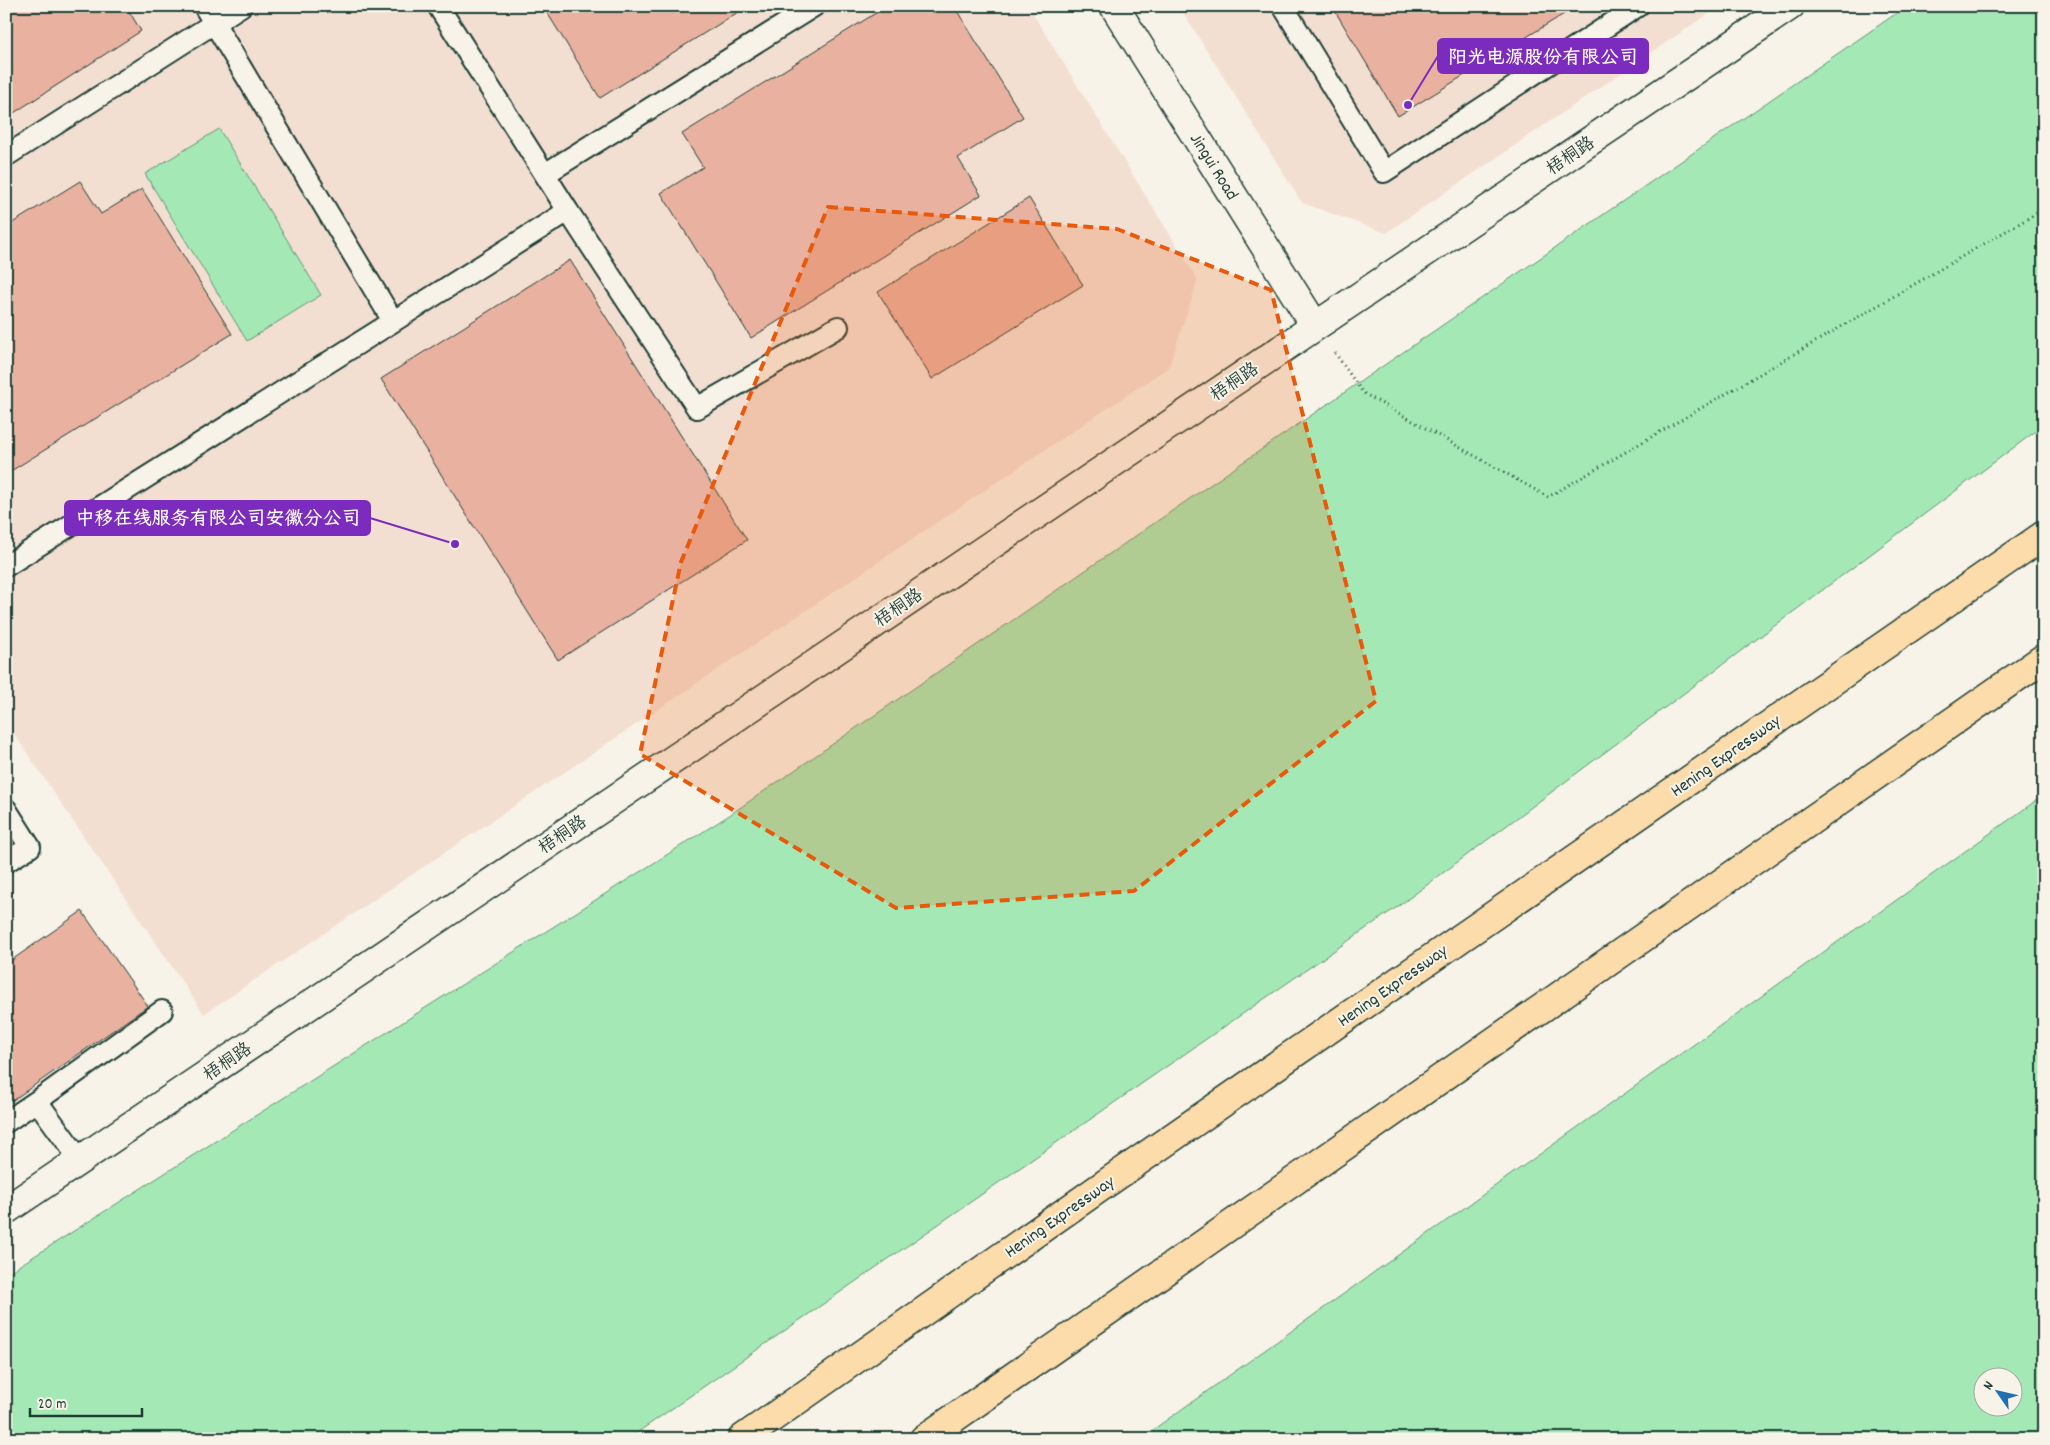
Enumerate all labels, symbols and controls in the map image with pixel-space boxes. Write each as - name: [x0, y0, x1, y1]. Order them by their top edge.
- callout: 阳光电源股份有限公司: [1438, 39, 1648, 73]
- text: 阳光电源股份有限公司: [1448, 46, 1638, 73]
- street label: Jingui Road: [1182, 129, 1243, 206]
- street label: 梧桐路: [1542, 132, 1601, 183]
- street label: 梧桐路: [1206, 358, 1265, 409]
- callout: 中移在线服务有限公司安徽分公司: [65, 501, 370, 535]
- text: 中移在线服务有限公司安徽分公司: [75, 507, 361, 534]
- street label: 梧桐路: [870, 584, 929, 635]
- street label: Hening Expressway: [1666, 709, 1787, 804]
- street label: 梧桐路: [534, 811, 593, 862]
- street label: Hening Expressway: [1333, 939, 1454, 1034]
- street label: 梧桐路: [199, 1038, 258, 1089]
- street label: Hening Expressway: [1000, 1170, 1121, 1265]
- north arrow: [1972, 1368, 2022, 1418]
- text: N: [1979, 1377, 1999, 1394]
- scale bar: [30, 1385, 142, 1417]
- text: 20 m: [38, 1394, 66, 1416]

